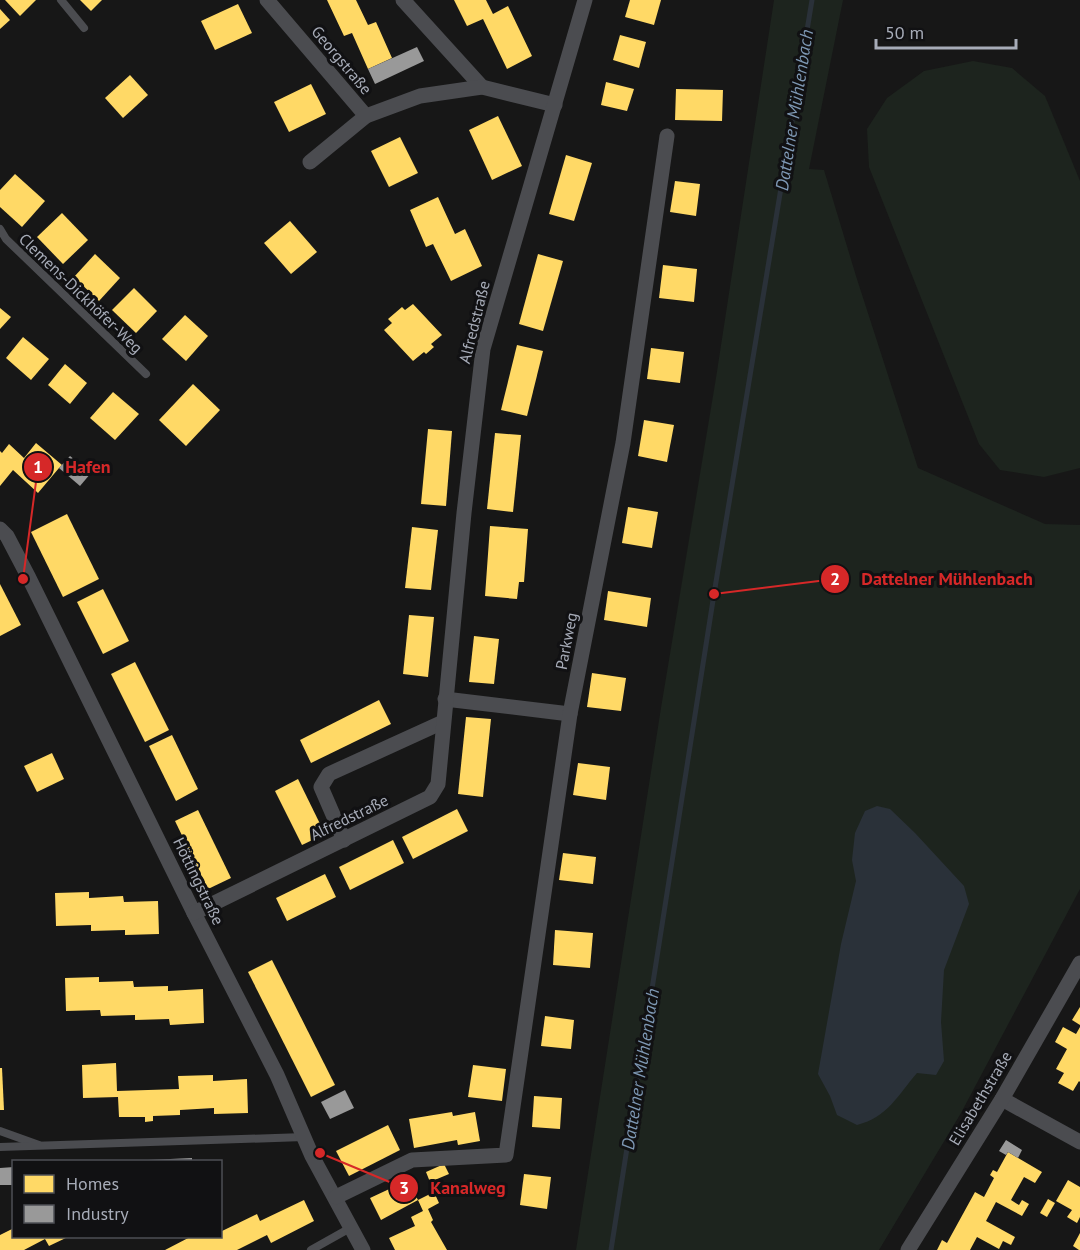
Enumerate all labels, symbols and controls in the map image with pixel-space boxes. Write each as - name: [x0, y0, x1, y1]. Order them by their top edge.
- scale bar: [876, 12, 1016, 50]
- text: 50 m: [885, 21, 924, 44]
- street label: Georgstraße: [308, 22, 376, 98]
- water label: Dattelner Mühlenbach: [770, 28, 818, 192]
- street label: Clemens-Dickhöfer-Weg: [15, 229, 147, 357]
- street label: Alfredstraße: [454, 279, 494, 365]
- callout: Hafen: [23, 449, 123, 485]
- text: 1: [33, 455, 43, 478]
- text: Hafen: [65, 455, 111, 478]
- callout: Dattelner Mühlenbach: [820, 561, 1045, 597]
- text: 2: [830, 567, 840, 590]
- text: Dattelner Mühlenbach: [861, 567, 1033, 590]
- street label: Parkweg: [551, 611, 581, 671]
- street label: Alfredstraße: [307, 790, 391, 844]
- street label: Höttingstraße: [169, 834, 229, 928]
- water label: Dattelner Mühlenbach: [616, 987, 664, 1151]
- street label: Elisabethstraße: [944, 1047, 1016, 1149]
- legend: [12, 1160, 222, 1238]
- callout: Kanalweg: [389, 1170, 518, 1206]
- text: Homes: [66, 1172, 119, 1195]
- text: 3: [399, 1176, 409, 1199]
- text: Kanalweg: [430, 1176, 506, 1199]
- text: Industry: [66, 1202, 129, 1225]

